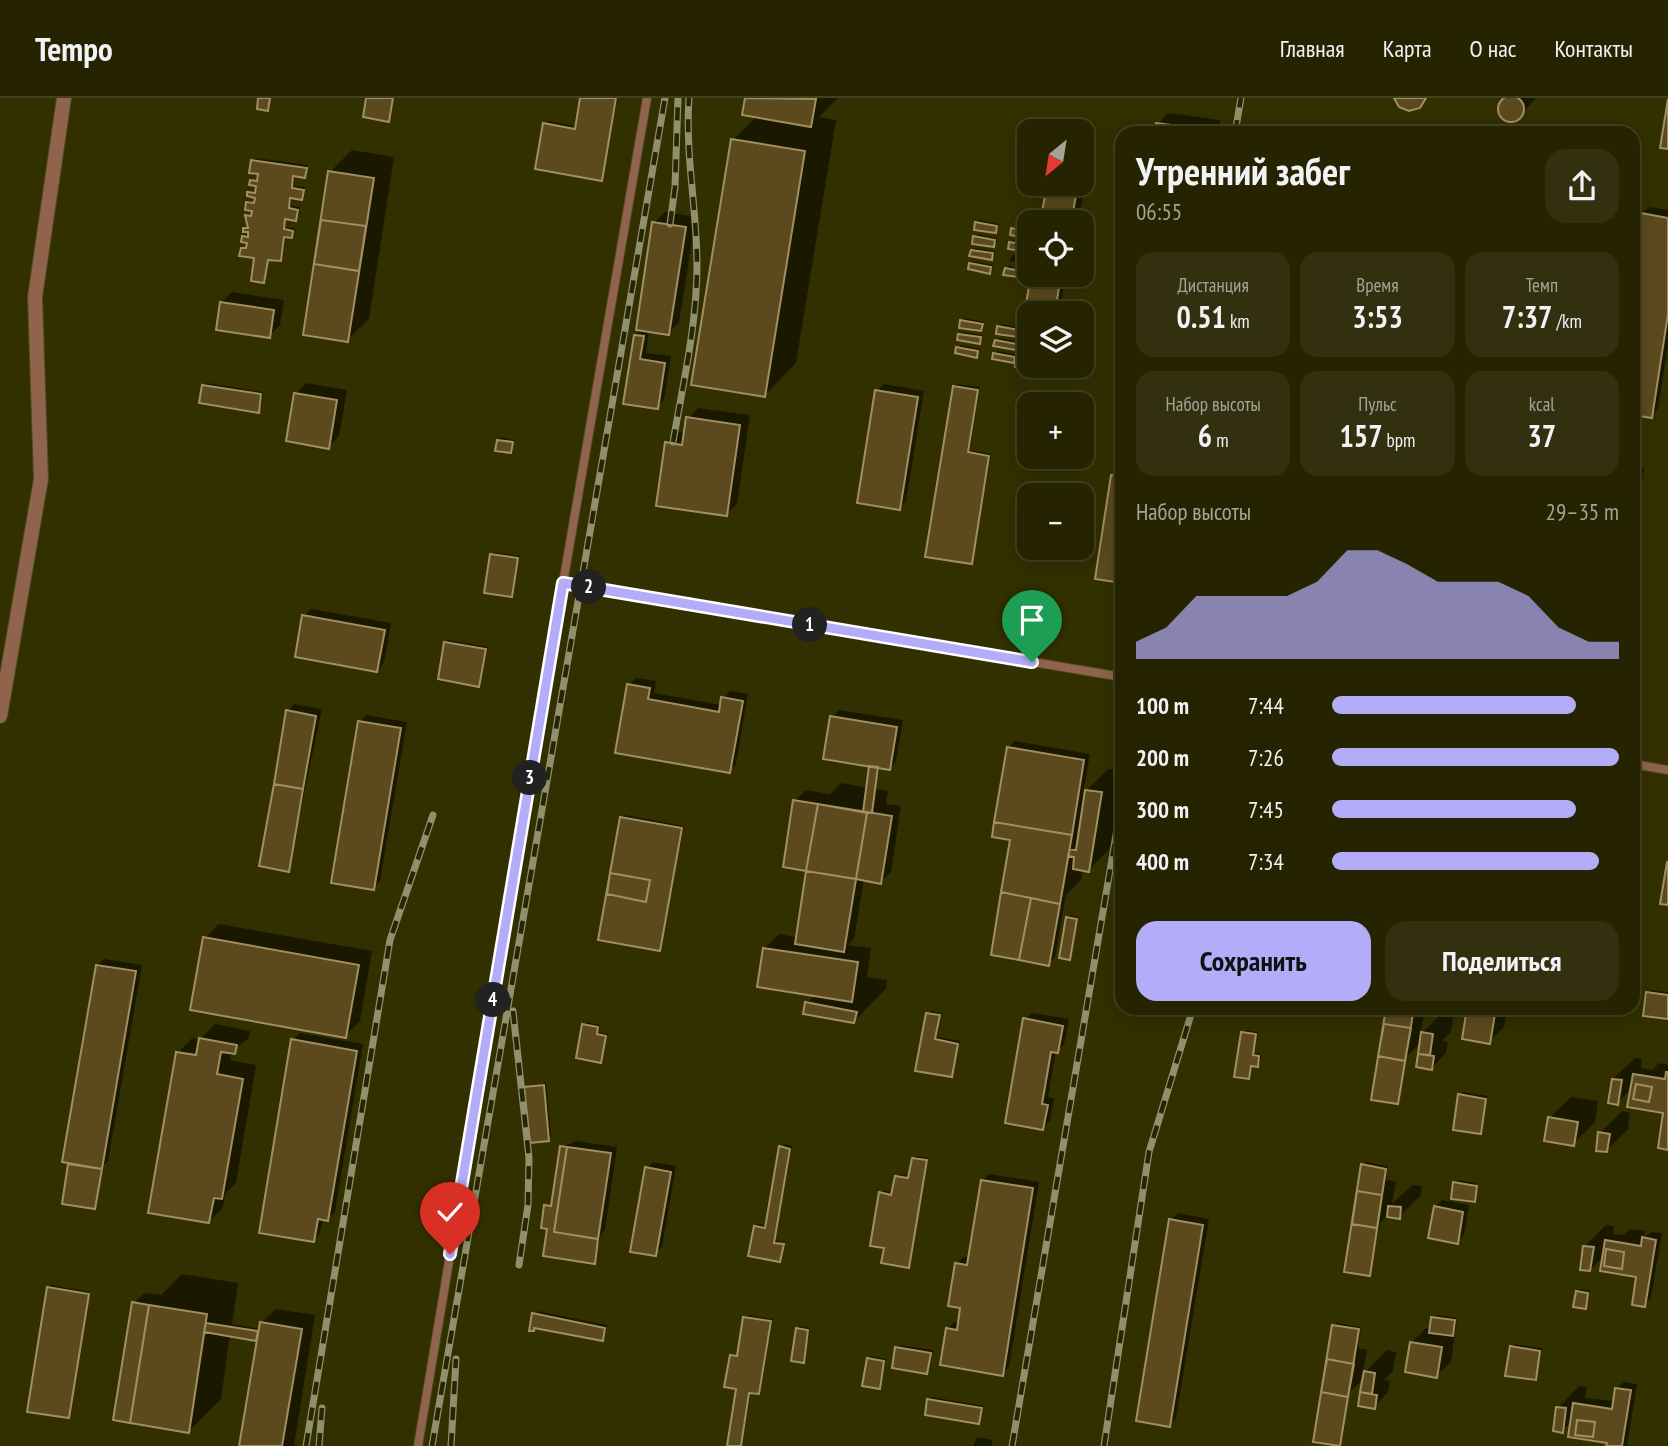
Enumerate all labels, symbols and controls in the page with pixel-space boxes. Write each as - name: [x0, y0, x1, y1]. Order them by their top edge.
- text: Tempo: [35, 27, 113, 70]
- text: Главная: [1280, 33, 1345, 64]
- text: Карта: [1383, 33, 1432, 64]
- text: О нас: [1470, 33, 1516, 64]
- text: Контакты: [1554, 33, 1633, 64]
- north arrow: [1017, 119, 1094, 196]
- map controls: [1017, 119, 1094, 560]
- text: Утренний забег: [1136, 146, 1350, 195]
- button: share: [1545, 149, 1619, 223]
- text: 06:55: [1136, 197, 1182, 226]
- button: locate: [1017, 210, 1094, 287]
- text: Дистанция: [1178, 273, 1249, 297]
- text: Время: [1356, 273, 1399, 297]
- text: Темп: [1526, 273, 1558, 297]
- text: 0.51: [1177, 297, 1226, 336]
- text: 3:53: [1352, 297, 1403, 336]
- text: 7:37: [1502, 297, 1552, 336]
- button: layers: [1017, 301, 1094, 378]
- text: km: [1226, 309, 1250, 333]
- text: /km: [1552, 309, 1582, 333]
- button: +: [1017, 392, 1094, 469]
- text: Набор высоты: [1166, 392, 1261, 416]
- text: Пульс: [1358, 392, 1397, 416]
- text: kcal: [1529, 392, 1555, 416]
- text: 6: [1198, 416, 1212, 455]
- text: 157: [1340, 416, 1383, 455]
- text: 37: [1527, 416, 1556, 455]
- text: m: [1212, 428, 1229, 452]
- text: bpm: [1383, 428, 1415, 452]
- button: −: [1017, 483, 1094, 560]
- text: Набор высоты: [1136, 497, 1251, 526]
- text: 29–35 m: [1546, 497, 1619, 526]
- pin: 2: [572, 570, 606, 604]
- text: 2: [584, 574, 593, 598]
- pin: [1002, 590, 1062, 662]
- icon: arrive: [1013, 601, 1051, 639]
- pin: 1: [792, 608, 828, 642]
- text: 1: [805, 612, 814, 636]
- text: 100 m: [1136, 691, 1189, 720]
- text: 7:44: [1248, 691, 1284, 720]
- text: 200 m: [1136, 743, 1189, 772]
- text: 7:26: [1248, 743, 1284, 772]
- pin: 3: [512, 760, 548, 796]
- text: 3: [525, 765, 534, 789]
- text: 300 m: [1136, 795, 1189, 824]
- text: 7:45: [1248, 795, 1284, 824]
- text: 400 m: [1136, 847, 1189, 876]
- text: 7:34: [1248, 847, 1284, 876]
- button: Сохранить: [1136, 921, 1371, 1001]
- button: Поделиться: [1385, 921, 1619, 1001]
- pin: 4: [476, 982, 510, 1018]
- text: 4: [488, 987, 497, 1011]
- pin: [420, 1182, 480, 1254]
- icon: check: [431, 1193, 469, 1231]

